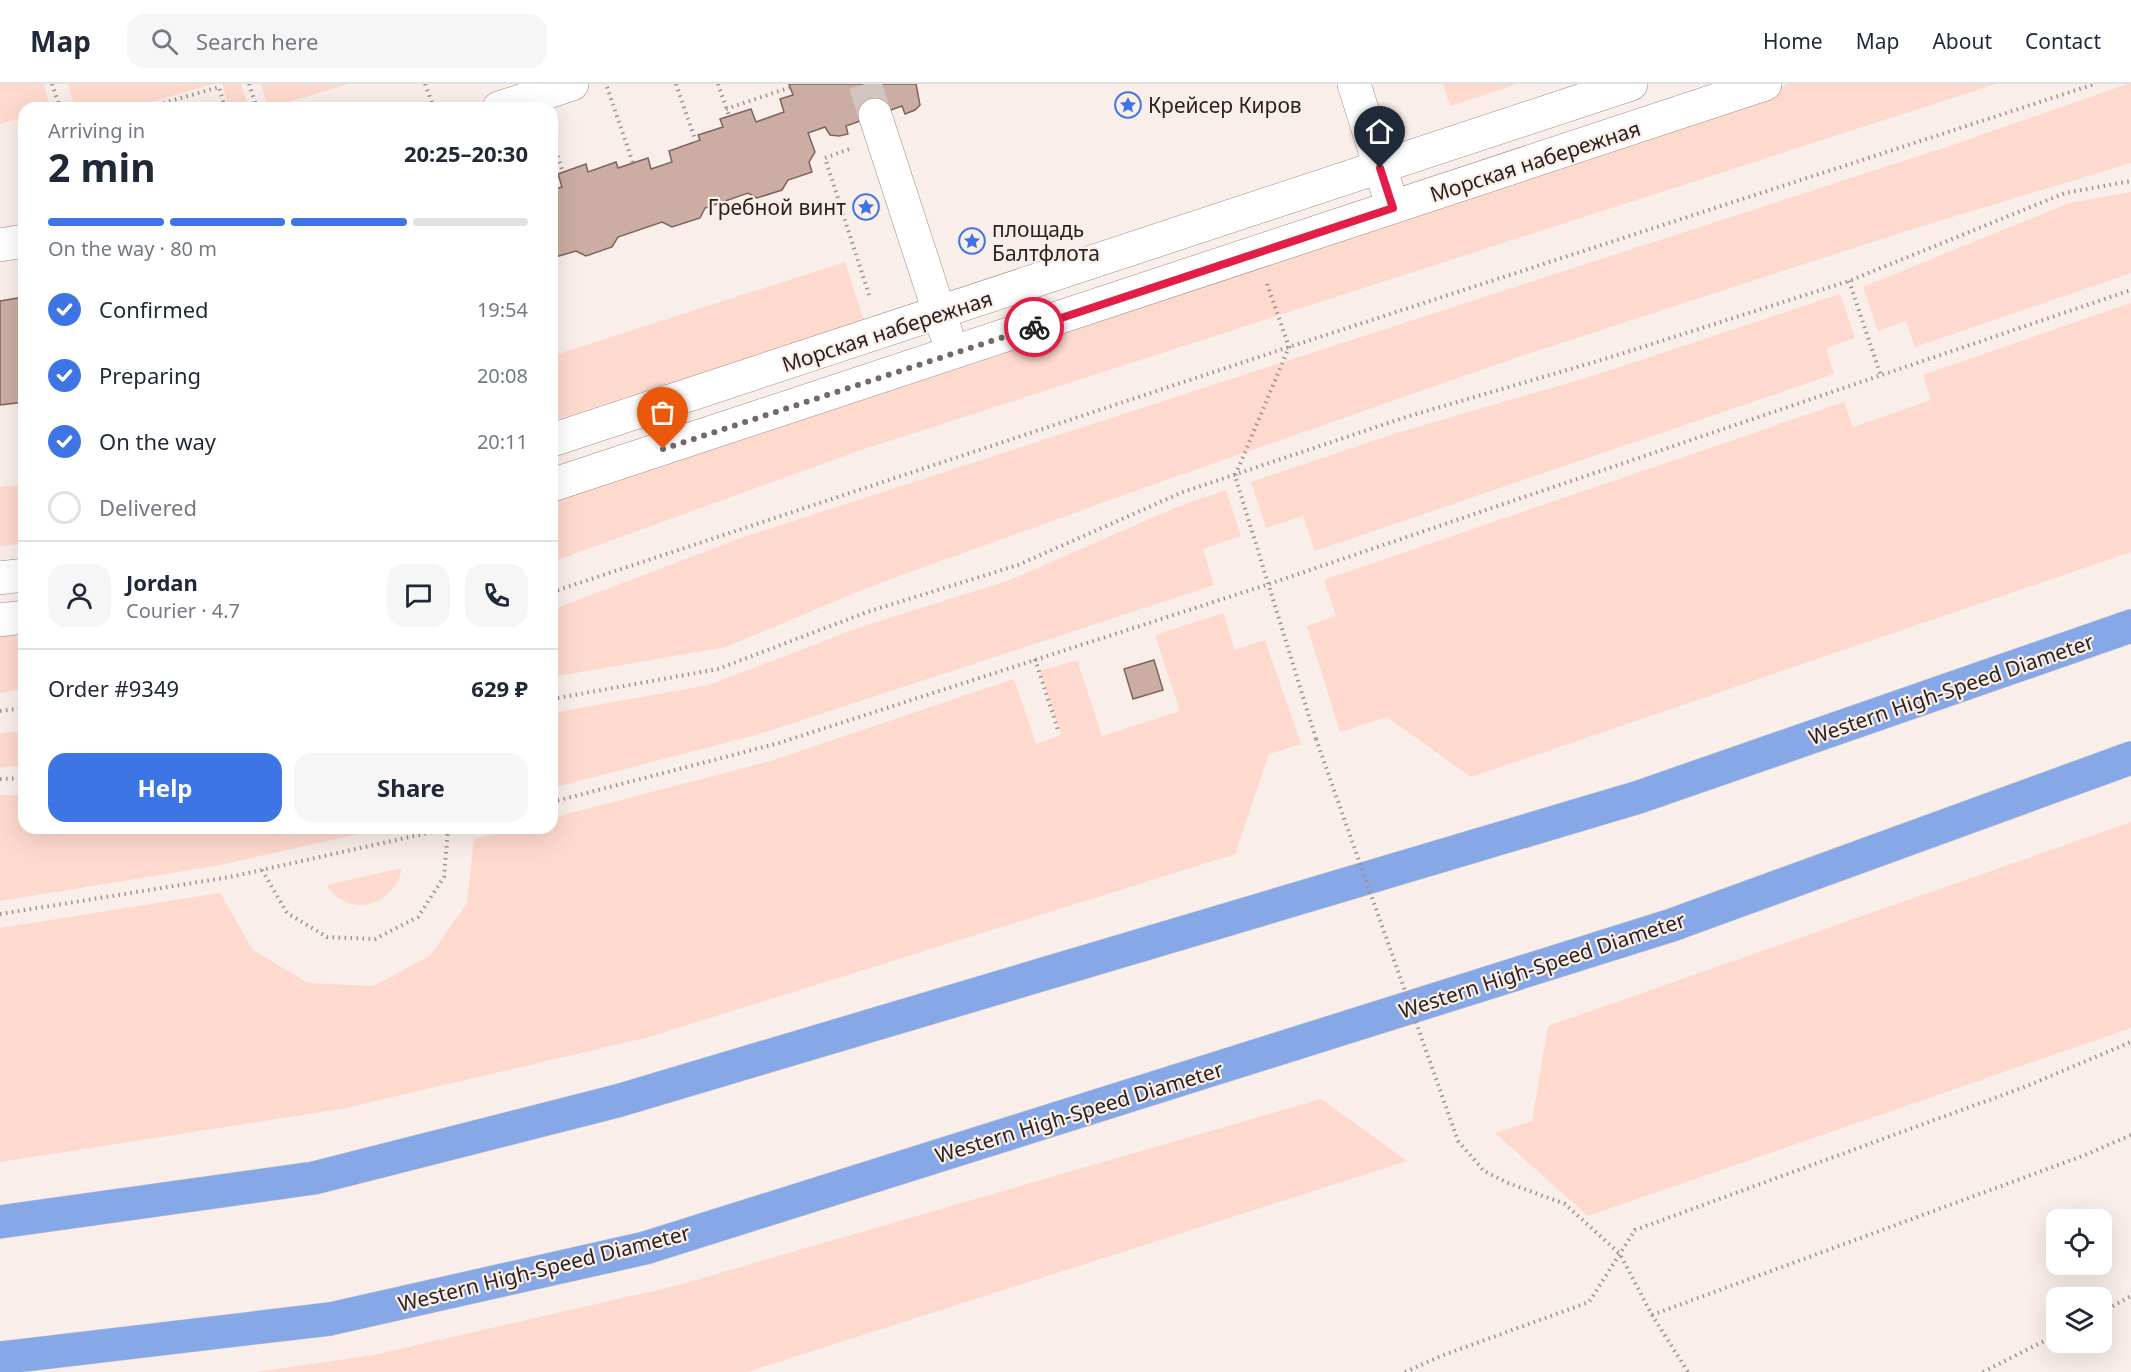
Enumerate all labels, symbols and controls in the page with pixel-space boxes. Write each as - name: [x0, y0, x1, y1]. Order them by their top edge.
- search box: [127, 14, 547, 68]
- text: Map: [30, 22, 91, 60]
- icon: search: [148, 25, 181, 58]
- text: Search here: [196, 26, 318, 56]
- text: Home: [1763, 27, 1823, 55]
- text: Map: [1856, 27, 1899, 55]
- text: About: [1932, 27, 1992, 55]
- text: Contact: [2025, 27, 2101, 55]
- place icon: Крейсер Киров: [1113, 90, 1143, 120]
- place label: Крейсер Киров: [1148, 91, 1302, 119]
- pin: [1354, 106, 1405, 168]
- street label: Морская набережная: [1426, 114, 1644, 208]
- icon: home: [1363, 115, 1396, 148]
- text: Arriving in: [48, 117, 145, 144]
- text: 20:25–20:30: [404, 138, 528, 168]
- text: 2 min: [48, 140, 155, 193]
- place icon: Гребной винт: [851, 192, 881, 222]
- place label: Гребной винт: [708, 193, 846, 221]
- place label: площадь Балтфлота: [992, 215, 1100, 267]
- place icon: площадь Балтфлота: [957, 226, 987, 256]
- text: On the way · 80 m: [48, 235, 217, 262]
- street label: Морская набережная: [778, 284, 996, 378]
- icon: check: [48, 293, 81, 326]
- text: Confirmed: [99, 294, 209, 324]
- text: 19:54: [477, 296, 528, 323]
- courier: [1004, 297, 1064, 357]
- icon: bike: [1018, 311, 1051, 344]
- icon: check: [48, 359, 81, 392]
- text: Preparing: [99, 360, 201, 390]
- text: 20:08: [477, 362, 528, 389]
- pin: [637, 387, 688, 449]
- icon: bag: [646, 396, 679, 429]
- icon: check: [48, 425, 81, 458]
- text: On the way: [99, 426, 216, 456]
- text: 20:11: [477, 428, 528, 455]
- text: Delivered: [99, 492, 197, 522]
- button: person: [48, 564, 111, 627]
- button: chat: [387, 564, 450, 627]
- button: phone: [465, 564, 528, 627]
- text: Jordan: [126, 567, 198, 597]
- text: Courier · 4.7: [126, 597, 240, 624]
- street label: Western High-Speed Diameter: [1805, 627, 2098, 751]
- text: Order #9349: [48, 673, 179, 703]
- text: 629 ₽: [471, 673, 528, 703]
- button: Help: [48, 753, 282, 822]
- button: Share: [294, 753, 528, 822]
- street label: Western High-Speed Diameter: [1395, 905, 1689, 1025]
- street label: Western High-Speed Diameter: [932, 1055, 1227, 1169]
- map controls: [2046, 1209, 2112, 1353]
- button: locate: [2046, 1209, 2112, 1275]
- street label: Western High-Speed Diameter: [395, 1218, 693, 1318]
- button: layers: [2046, 1287, 2112, 1353]

